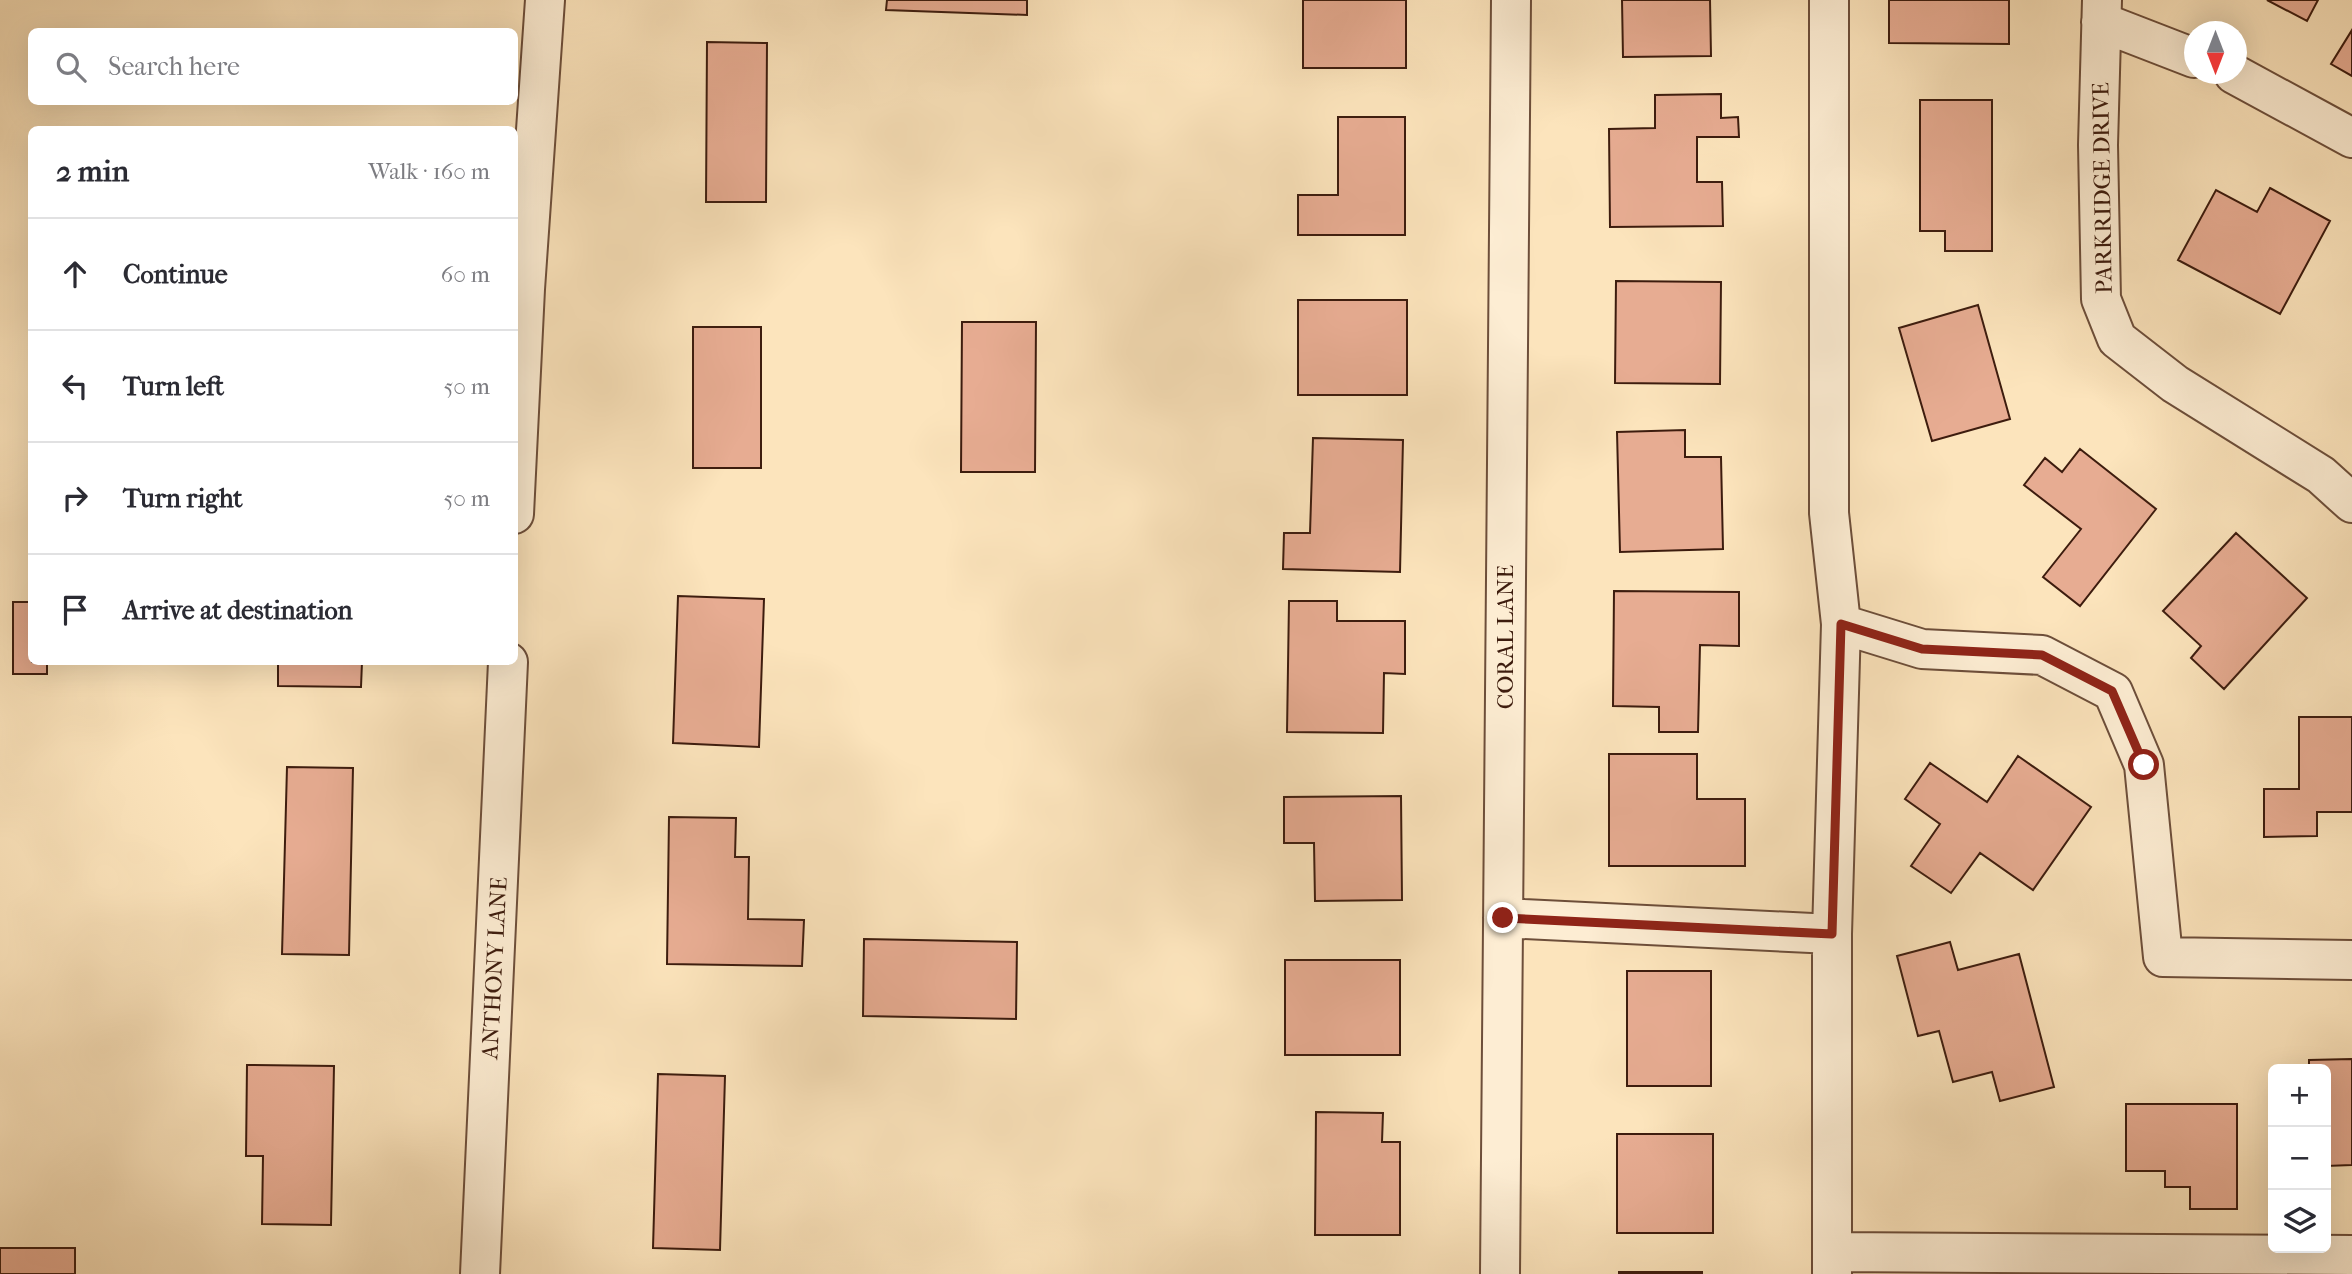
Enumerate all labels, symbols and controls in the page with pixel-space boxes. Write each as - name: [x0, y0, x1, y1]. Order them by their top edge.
- north arrow: [2184, 21, 2247, 84]
- search box: [28, 28, 518, 105]
- icon: search: [52, 48, 90, 86]
- text: Search here: [108, 51, 240, 82]
- street label: PARKRIDGE DRIVE: [2087, 82, 2118, 294]
- text: 2 min: [56, 154, 129, 189]
- text: Walk · 160 m: [368, 158, 490, 185]
- icon: ahead: [56, 255, 94, 293]
- text: Continue: [123, 259, 228, 290]
- text: 60 m: [441, 261, 490, 288]
- icon: left: [56, 367, 94, 405]
- text: Turn left: [123, 371, 224, 402]
- text: 50 m: [443, 373, 490, 400]
- icon: right: [56, 479, 94, 517]
- text: Turn right: [123, 483, 243, 514]
- text: 50 m: [443, 485, 490, 512]
- street label: CORAL LANE: [1492, 565, 1519, 709]
- icon: arrive: [56, 591, 94, 629]
- text: Arrive at destination: [123, 595, 353, 626]
- route start: [2128, 749, 2159, 780]
- street label: ANTHONY LANE: [476, 876, 513, 1061]
- route end: [1487, 902, 1518, 933]
- map controls: [2268, 1064, 2331, 1253]
- button: +: [2268, 1064, 2331, 1127]
- button: −: [2268, 1127, 2331, 1190]
- button: layers: [2268, 1190, 2331, 1253]

